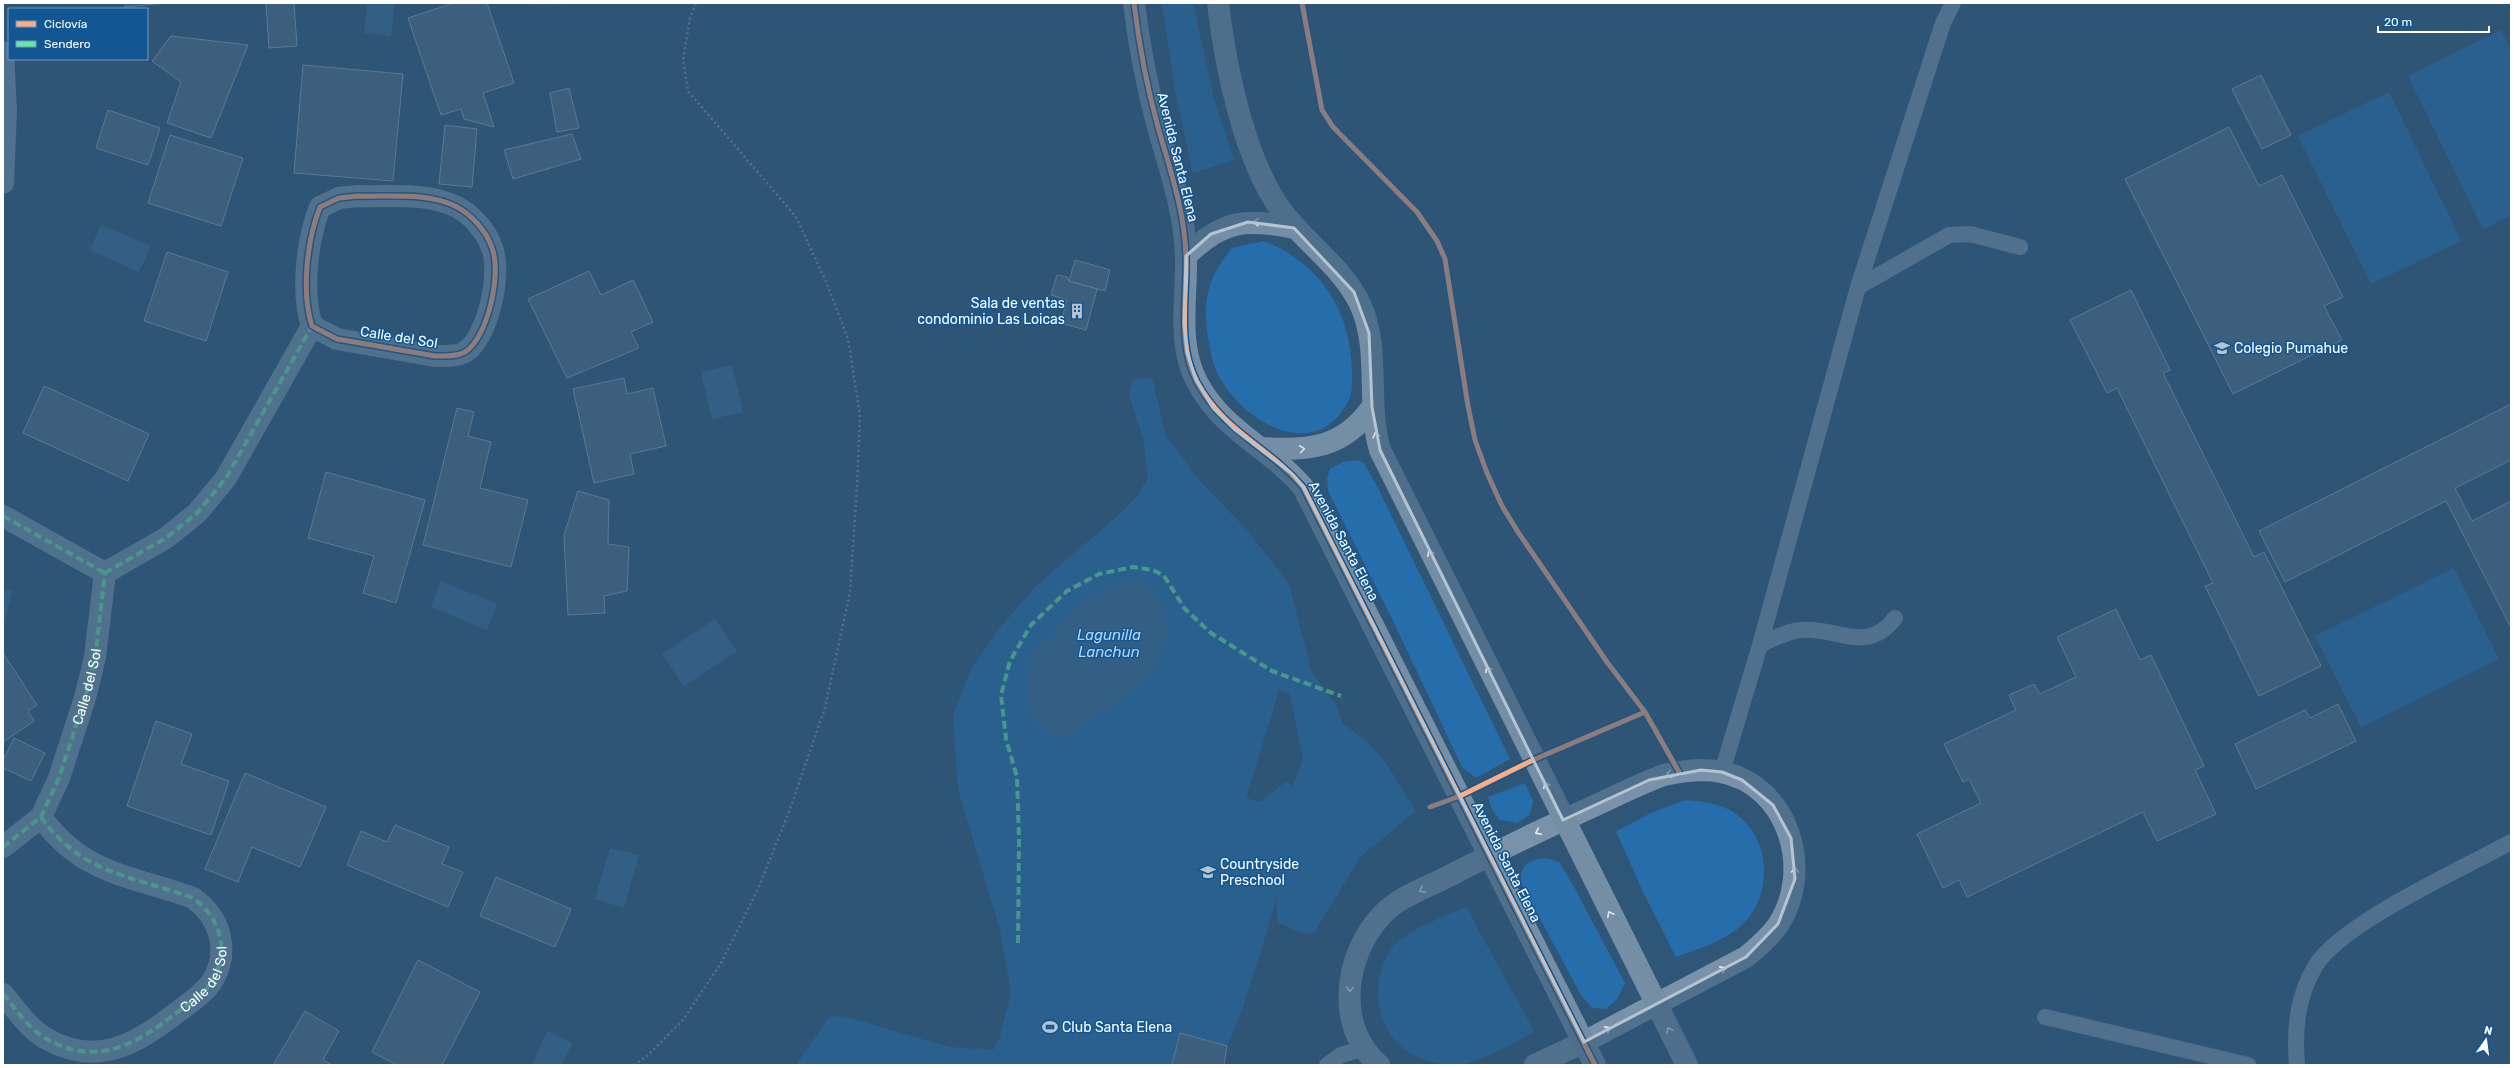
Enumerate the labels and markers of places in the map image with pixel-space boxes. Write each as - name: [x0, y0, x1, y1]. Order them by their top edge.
- place label: Sala de ventas condominio Las Loicas: [917, 295, 1065, 328]
- building icon: Sala de ventas condominio Las Loicas: [1068, 302, 1086, 320]
- school or university icon: Colegio Pumahue: [2213, 339, 2231, 357]
- place label: Colegio Pumahue: [2234, 340, 2348, 357]
- place label: Countryside Preschool: [1220, 856, 1299, 889]
- school or university icon: Countryside Preschool: [1199, 863, 1217, 881]
- sports icon: Club Santa Elena: [1041, 1018, 1059, 1036]
- place label: Club Santa Elena: [1062, 1019, 1172, 1036]

